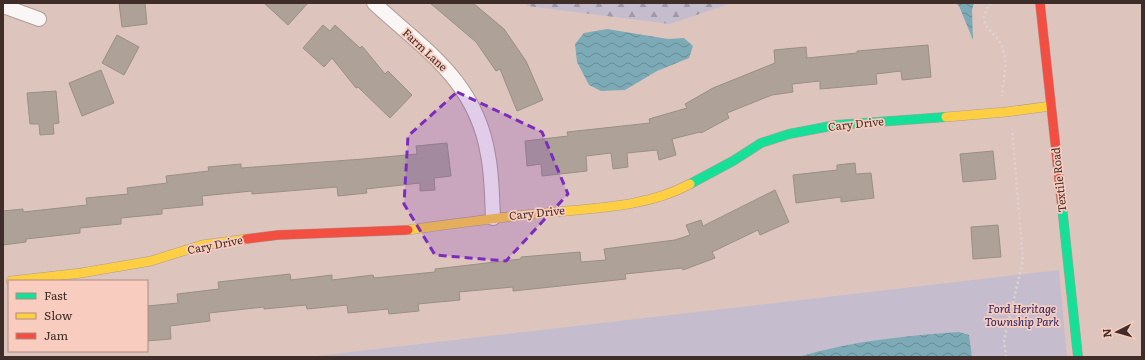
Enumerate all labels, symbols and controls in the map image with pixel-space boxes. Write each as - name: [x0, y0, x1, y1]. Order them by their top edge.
- street label: Farm Lane: [400, 24, 452, 74]
- street label: Cary Drive: [827, 112, 885, 134]
- street label: Textile Road: [1047, 146, 1069, 213]
- street label: Cary Drive: [508, 201, 566, 223]
- street label: Cary Drive: [186, 231, 244, 257]
- legend: [8, 280, 148, 352]
- text: Fast: [44, 286, 68, 304]
- park label: Ford Heritage Township Park: [985, 300, 1059, 329]
- text: Slow: [44, 306, 73, 324]
- north arrow: [1097, 312, 1137, 352]
- text: Jam: [44, 326, 69, 344]
- text: N: [1098, 328, 1114, 339]

